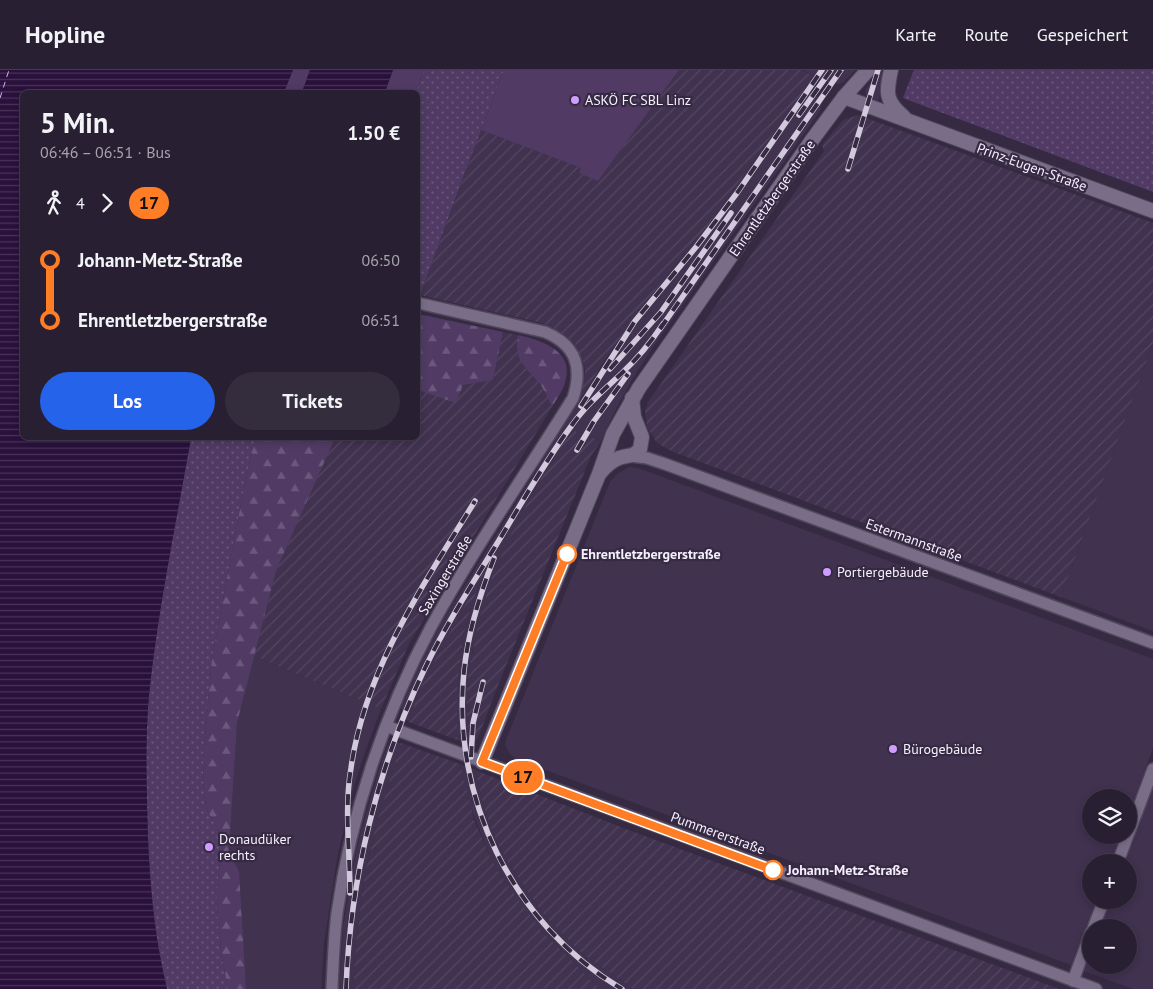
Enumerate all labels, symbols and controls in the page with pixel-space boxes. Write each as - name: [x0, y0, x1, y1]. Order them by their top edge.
- text: Hopline: [25, 19, 105, 50]
- text: Karte: [895, 23, 936, 46]
- text: Route: [964, 23, 1009, 46]
- text: Gespeichert: [1037, 23, 1128, 46]
- place label: ASKÖ FC SBL Linz: [585, 91, 691, 109]
- marker: ASKÖ FC SBL Linz: [569, 94, 581, 106]
- text: 5 Min.: [40, 104, 115, 141]
- text: 1.50 €: [347, 121, 400, 145]
- street label: Ehrentletzbergerstraße: [725, 136, 819, 260]
- street label: Prinz-Eugen-Straße: [974, 139, 1090, 195]
- text: 06:46 – 06:51 · Bus: [40, 142, 171, 162]
- icon: walk: [40, 189, 68, 217]
- icon: forward: [93, 189, 121, 217]
- text: 17: [139, 191, 159, 214]
- text: 4: [76, 193, 85, 213]
- text: Johann-Metz-Straße: [78, 248, 243, 272]
- text: 06:50: [362, 250, 400, 270]
- text: Ehrentletzbergerstraße: [78, 308, 268, 332]
- text: 06:51: [362, 310, 400, 330]
- button: Los: [40, 372, 215, 430]
- button: Tickets: [225, 372, 400, 430]
- street label: Estermannstraße: [863, 514, 965, 566]
- street label: Saxingerstraße: [414, 532, 476, 618]
- marker: Ehrentletzbergerstraße: [557, 544, 577, 564]
- place label: Ehrentletzbergerstraße: [581, 545, 721, 563]
- place label: Portiergebäude: [837, 563, 929, 581]
- marker: Portiergebäude: [821, 566, 833, 578]
- place label: Bürogebäude: [903, 740, 982, 758]
- marker: Bürogebäude: [887, 743, 899, 755]
- line badge: 17: [500, 761, 546, 793]
- text: 17: [513, 765, 533, 788]
- map controls: [1082, 789, 1137, 974]
- button: layers: [1082, 789, 1137, 844]
- street label: Pummererstraße: [668, 808, 768, 858]
- place label: Donaudüker rechts: [219, 830, 292, 864]
- marker: Donaudüker rechts: [203, 841, 215, 853]
- button: +: [1082, 854, 1137, 909]
- marker: Johann-Metz-Straße: [763, 860, 783, 880]
- place label: Johann-Metz-Straße: [786, 861, 908, 879]
- button: −: [1082, 919, 1137, 974]

